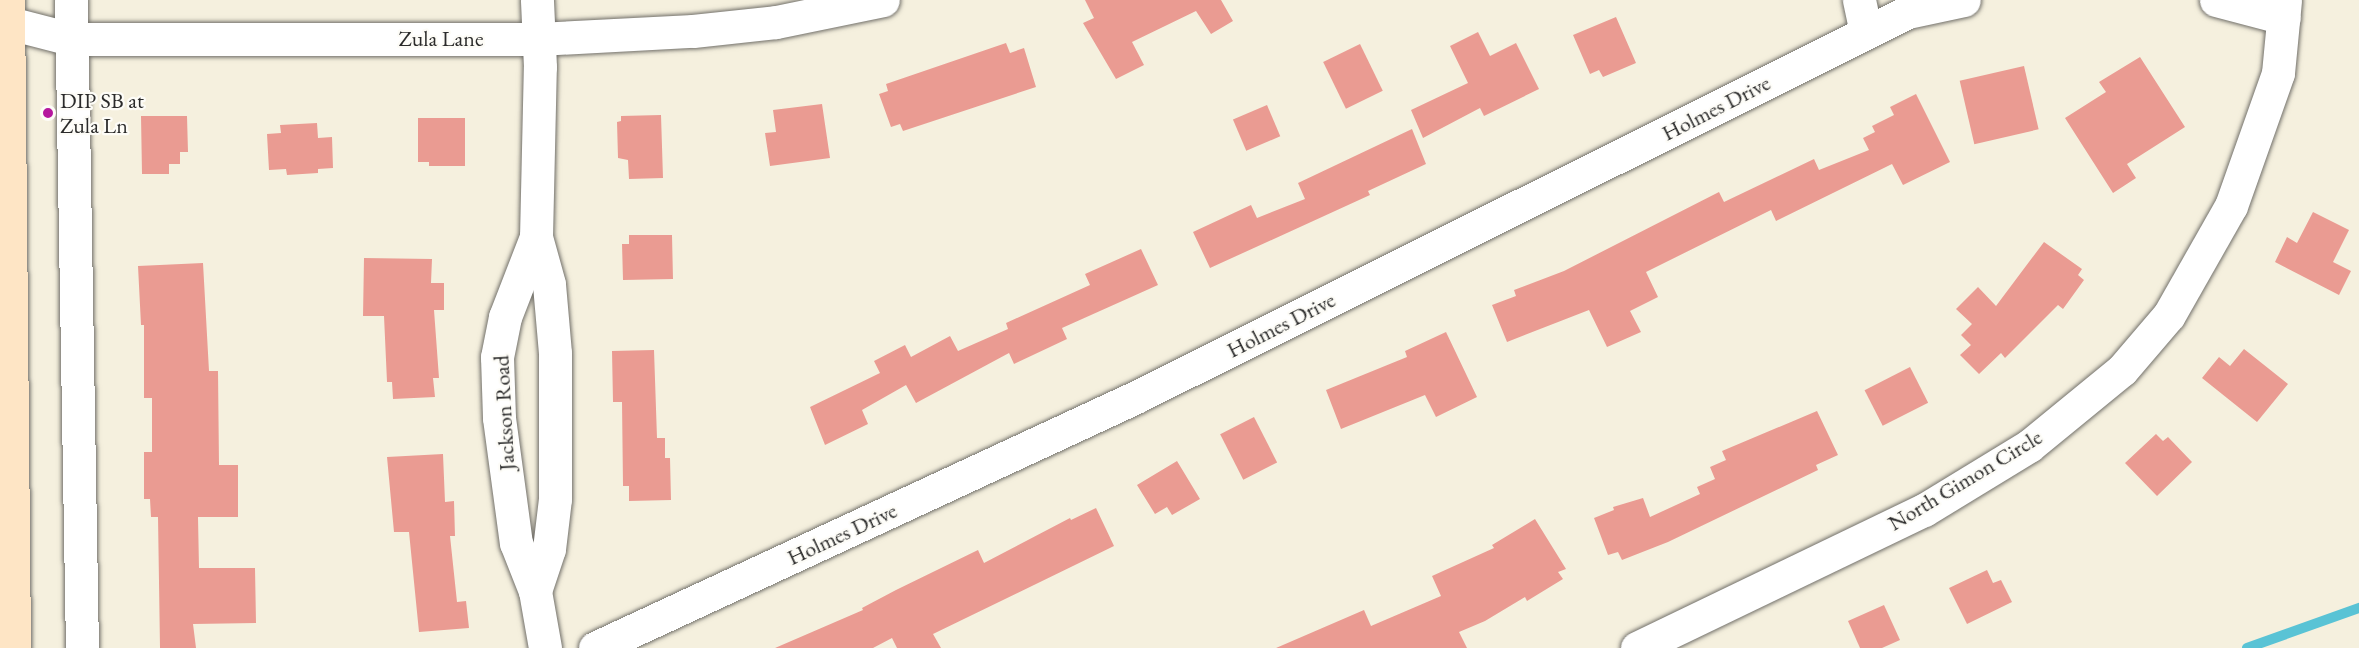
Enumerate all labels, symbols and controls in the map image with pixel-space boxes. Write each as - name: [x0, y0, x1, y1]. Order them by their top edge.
- street label: Zula Lane: [398, 26, 484, 52]
- street label: Holmes Drive: [1658, 69, 1774, 147]
- place label: DIP SB at Zula Ln: [60, 87, 144, 138]
- marker: DIP SB at Zula Ln: [41, 106, 55, 120]
- street label: Holmes Drive: [1223, 286, 1339, 364]
- street label: Jackson Road: [488, 355, 520, 471]
- street label: North Gimon Circle: [1883, 424, 2047, 536]
- street label: Holmes Drive: [783, 497, 901, 571]

